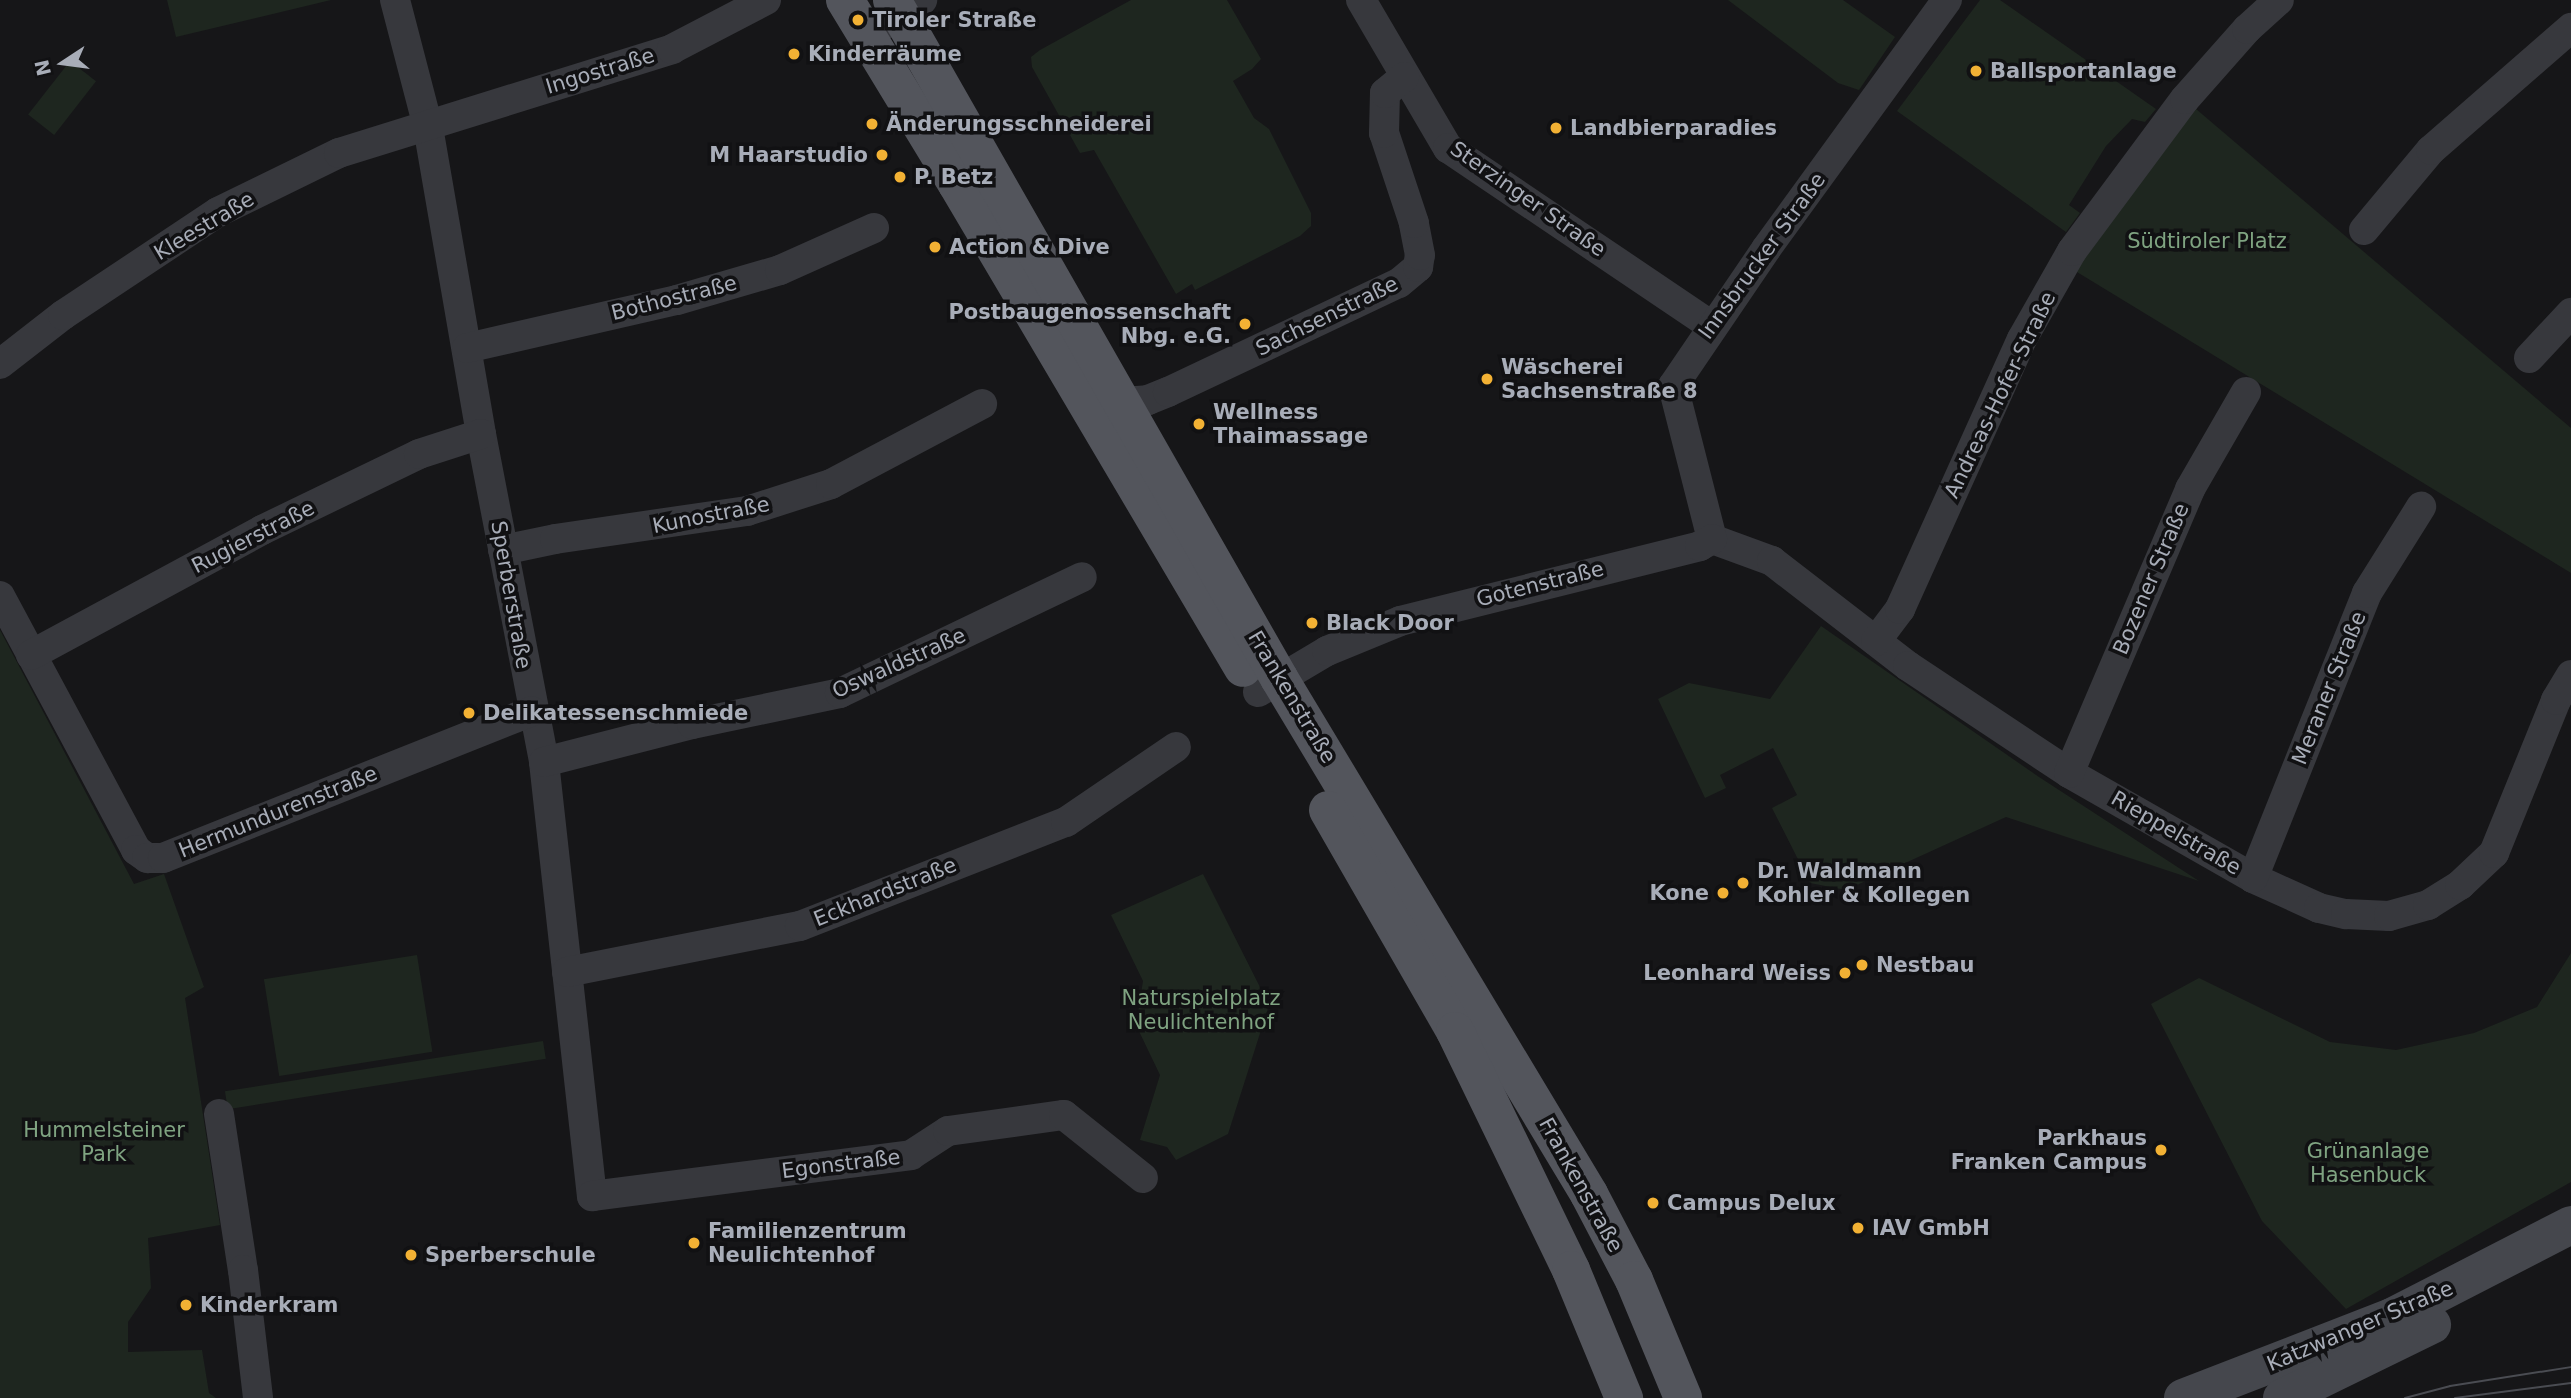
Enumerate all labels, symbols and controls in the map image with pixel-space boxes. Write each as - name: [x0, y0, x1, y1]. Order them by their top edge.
- place label: Tiroler Straße: [872, 7, 1036, 33]
- marker: Tiroler Straße: [850, 12, 866, 28]
- north arrow: [28, 28, 98, 98]
- place label: Kinderräume: [808, 41, 962, 67]
- street label: Ingostraße: [543, 43, 657, 99]
- marker: Kinderräume: [786, 46, 802, 62]
- text: N: [30, 58, 55, 78]
- place label: Ballsportanlage: [1990, 58, 2177, 84]
- marker: Ballsportanlage: [1968, 63, 1984, 79]
- place label: Änderungsschneiderei: [886, 111, 1152, 137]
- place label: Landbierparadies: [1570, 115, 1777, 141]
- marker: Änderungsschneiderei: [864, 116, 880, 132]
- marker: Landbierparadies: [1548, 120, 1564, 136]
- street label: Sterzinger Straße: [1445, 136, 1611, 262]
- place label: M Haarstudio: [709, 142, 868, 168]
- marker: M Haarstudio: [874, 147, 890, 163]
- place label: P. Betz: [914, 164, 993, 190]
- street label: Innsbrucker Straße: [1693, 168, 1831, 344]
- marker: P. Betz: [892, 169, 908, 185]
- street label: Kleestraße: [149, 186, 259, 266]
- park label: Südtiroler Platz: [2127, 228, 2287, 254]
- place label: Action & Dive: [949, 234, 1110, 260]
- marker: Action & Dive: [927, 239, 943, 255]
- street label: Bothostraße: [609, 270, 739, 326]
- street label: Sachsenstraße: [1252, 271, 1402, 361]
- street label: Andreas-Hofer-Straße: [1939, 288, 2061, 502]
- place label: Postbaugenossenschaft Nbg. e.G.: [948, 299, 1231, 349]
- marker: Postbaugenossenschaft Nbg. e.G.: [1237, 316, 1253, 332]
- place label: Wäscherei Sachsenstraße 8: [1501, 354, 1698, 404]
- marker: Wäscherei Sachsenstraße 8: [1479, 371, 1495, 387]
- place label: Wellness Thaimassage: [1213, 399, 1368, 449]
- marker: Wellness Thaimassage: [1191, 416, 1207, 432]
- street label: Kunostraße: [650, 491, 772, 539]
- street label: Rugierstraße: [187, 495, 319, 579]
- street label: Bozener Straße: [2108, 500, 2194, 658]
- street label: Sperberstraße: [486, 519, 536, 671]
- street label: Gotenstraße: [1474, 556, 1606, 612]
- street label: Meraner Straße: [2287, 608, 2371, 768]
- place label: Black Door: [1326, 610, 1454, 636]
- marker: Black Door: [1304, 615, 1320, 631]
- street label: Oswaldstraße: [828, 622, 970, 704]
- street label: Frankenstraße: [1243, 626, 1341, 768]
- place label: Delikatessenschmiede: [483, 700, 748, 726]
- marker: Delikatessenschmiede: [461, 705, 477, 721]
- street label: Hermundurenstraße: [175, 761, 381, 863]
- street label: Rieppelstraße: [2107, 786, 2245, 880]
- street label: Eckhardstraße: [810, 852, 960, 932]
- place label: Dr. Waldmann Kohler & Kollegen: [1757, 858, 1970, 908]
- marker: Dr. Waldmann Kohler & Kollegen: [1735, 875, 1751, 891]
- place label: Kone: [1649, 880, 1709, 906]
- marker: Kone: [1715, 885, 1731, 901]
- place label: Nestbau: [1876, 952, 1975, 978]
- marker: Nestbau: [1854, 957, 1870, 973]
- place label: Leonhard Weiss: [1643, 960, 1831, 986]
- marker: Leonhard Weiss: [1837, 965, 1853, 981]
- park label: Naturspielplatz Neulichtenhof: [1122, 985, 1280, 1035]
- street label: Frankenstraße: [1534, 1113, 1628, 1257]
- park label: Hummelsteiner Park: [23, 1117, 185, 1167]
- place label: Parkhaus Franken Campus: [1951, 1125, 2147, 1175]
- park label: Grünanlage Hasenbuck: [2307, 1138, 2429, 1188]
- marker: Parkhaus Franken Campus: [2153, 1142, 2169, 1158]
- street label: Egonstraße: [780, 1144, 902, 1184]
- place label: Campus Delux: [1667, 1190, 1836, 1216]
- marker: Campus Delux: [1645, 1195, 1661, 1211]
- place label: IAV GmbH: [1872, 1215, 1990, 1241]
- place label: Familienzentrum Neulichtenhof: [708, 1218, 907, 1268]
- marker: IAV GmbH: [1850, 1220, 1866, 1236]
- marker: Familienzentrum Neulichtenhof: [686, 1235, 702, 1251]
- place label: Sperberschule: [425, 1242, 596, 1268]
- marker: Sperberschule: [403, 1247, 419, 1263]
- street label: Katzwanger Straße: [2263, 1275, 2457, 1377]
- place label: Kinderkram: [200, 1292, 338, 1318]
- marker: Kinderkram: [178, 1297, 194, 1313]

